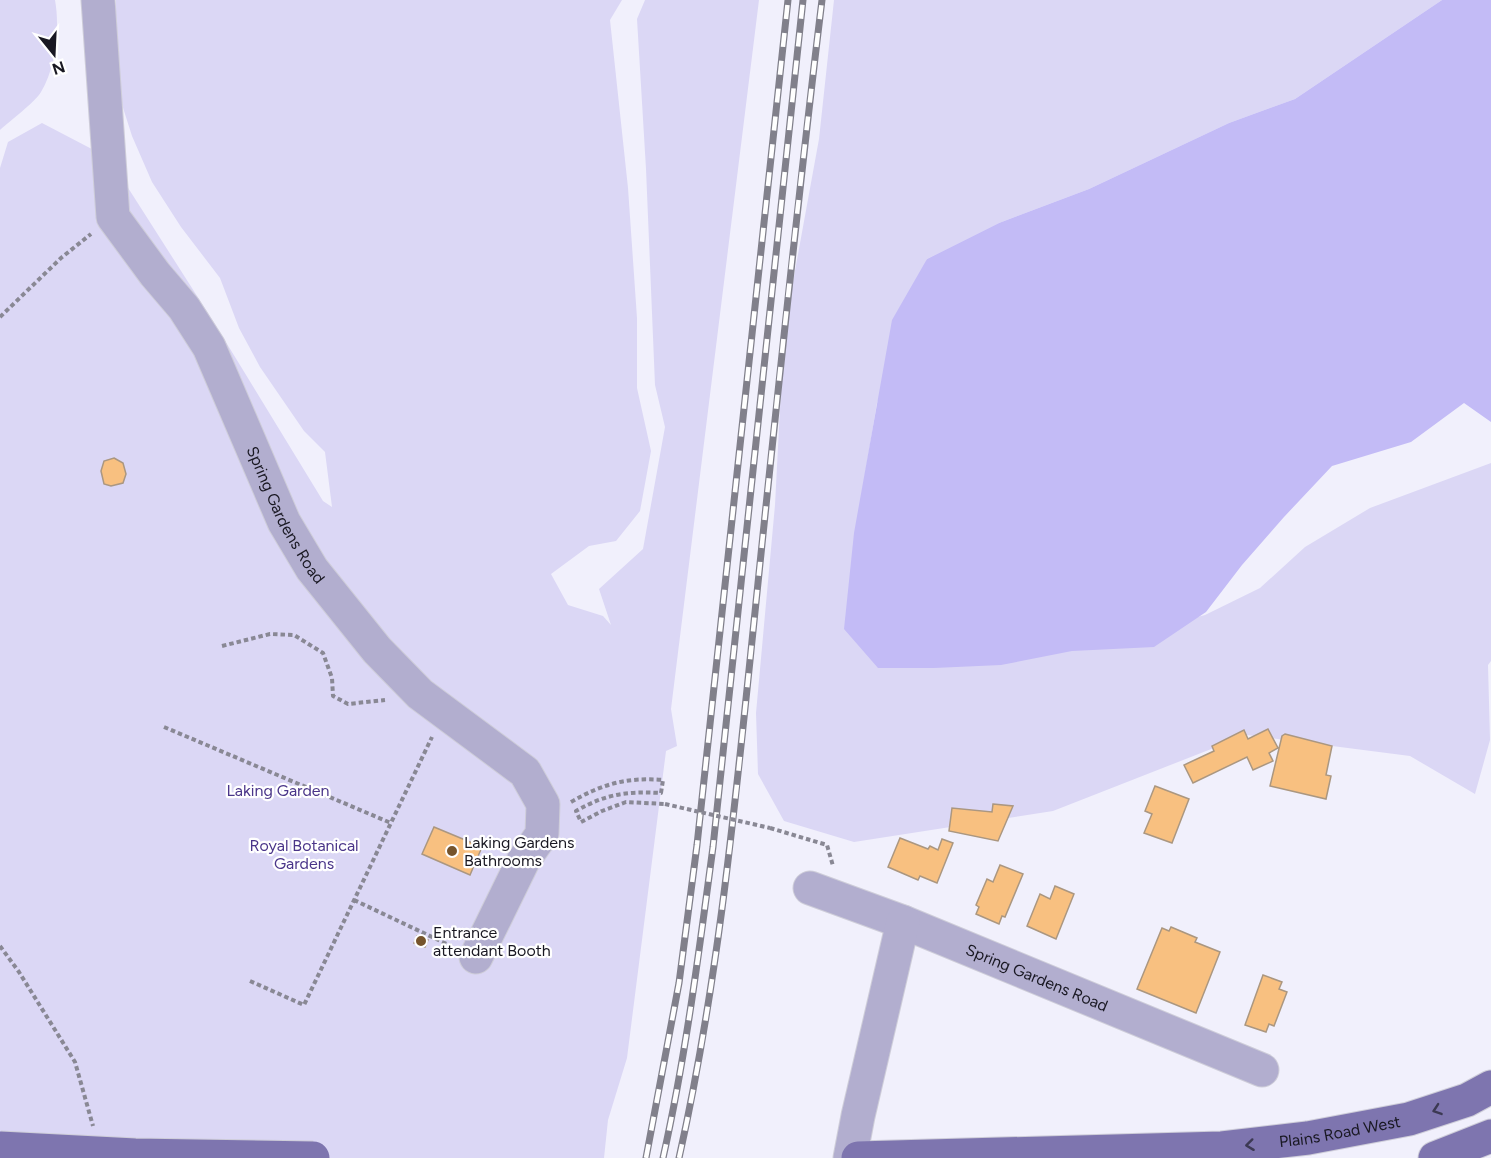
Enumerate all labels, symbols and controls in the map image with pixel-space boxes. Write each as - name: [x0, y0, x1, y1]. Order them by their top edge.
- north arrow: [24, 24, 84, 84]
- text: N: [50, 57, 67, 79]
- street label: Spring Gardens Road: [243, 443, 329, 587]
- park label: Laking Garden: [227, 781, 330, 800]
- place label: Laking Gardens Bathrooms: [464, 833, 574, 870]
- park label: Royal Botanical Gardens: [249, 836, 359, 873]
- marker: Laking Gardens Bathrooms: [445, 844, 459, 858]
- place label: Entrance attendant Booth: [433, 923, 551, 960]
- marker: Entrance attendant Booth: [414, 934, 428, 948]
- street label: Spring Gardens Road: [963, 940, 1111, 1015]
- one-way arrow: [1432, 1102, 1443, 1115]
- street label: Plains Road West: [1278, 1111, 1402, 1151]
- one-way arrow: [1245, 1138, 1254, 1151]

